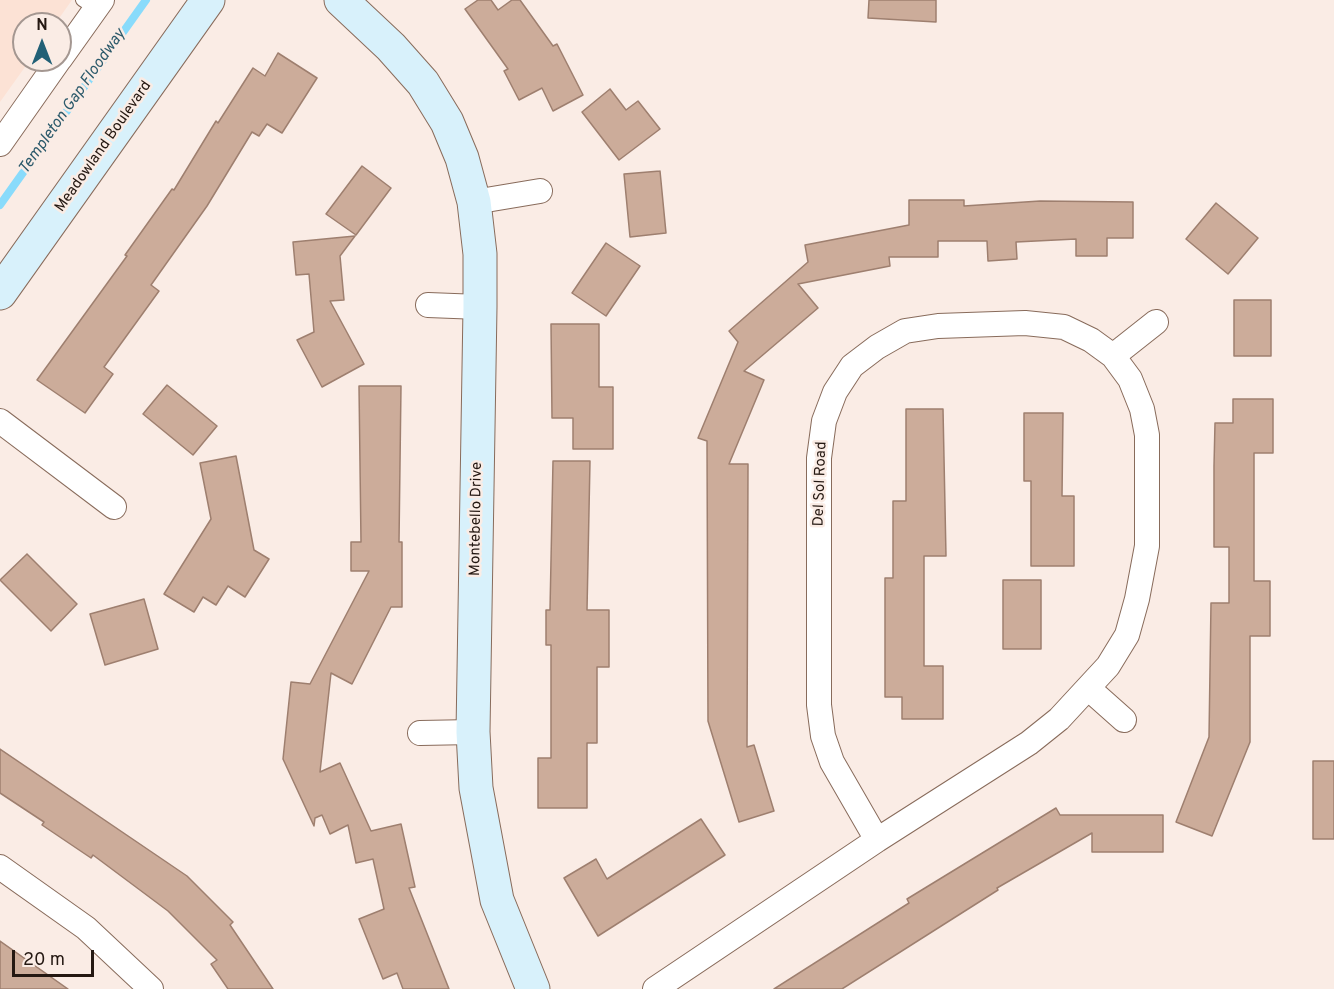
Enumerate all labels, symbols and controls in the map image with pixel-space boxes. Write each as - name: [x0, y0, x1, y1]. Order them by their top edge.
- north arrow: [12, 12, 72, 72]
- text: N: [36, 16, 48, 36]
- water label: Templeton Gap Floodway: [16, 26, 130, 178]
- street label: Meadowland Boulevard: [52, 78, 156, 216]
- street label: Del Sol Road: [811, 441, 831, 527]
- street label: Montebello Drive: [467, 462, 487, 576]
- scale bar: [15, 938, 98, 976]
- text: 20 m: [23, 949, 65, 972]

